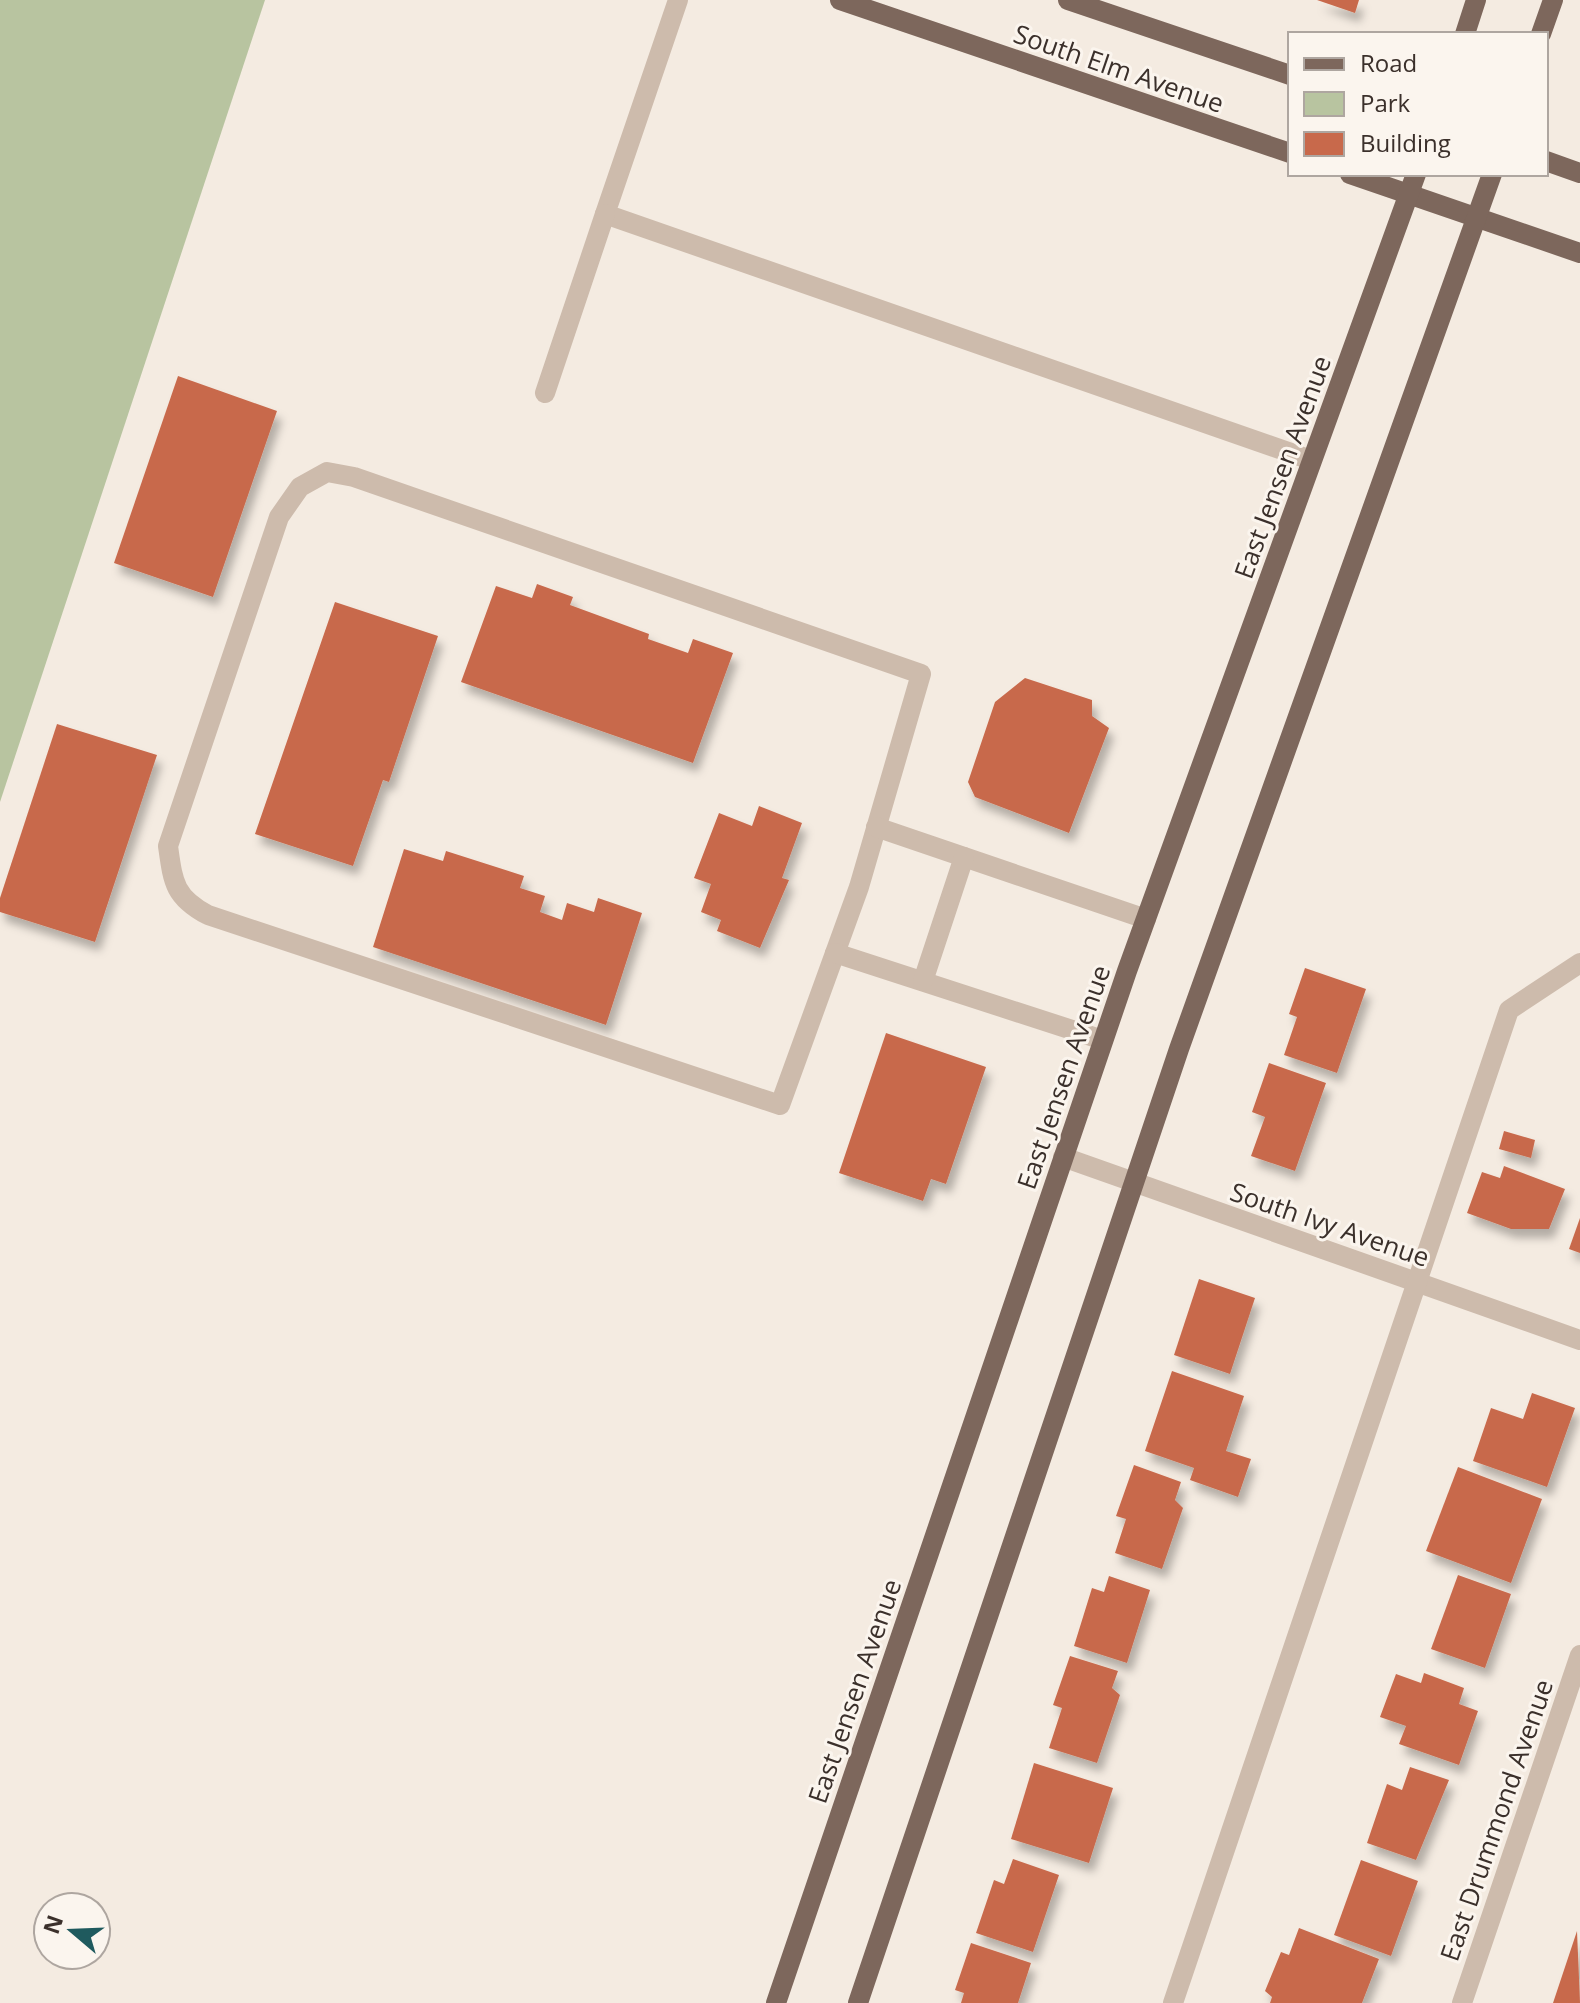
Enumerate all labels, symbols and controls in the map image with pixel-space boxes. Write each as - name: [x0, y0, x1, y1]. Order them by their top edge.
- street label: South Elm Avenue: [1009, 15, 1229, 121]
- legend: [1288, 32, 1548, 176]
- text: Road: [1360, 46, 1417, 79]
- text: Park: [1360, 86, 1411, 119]
- text: Building: [1360, 126, 1451, 159]
- street label: East Jensen Avenue: [1225, 350, 1339, 584]
- street label: East Jensen Avenue: [1008, 960, 1118, 1194]
- street label: South Ivy Avenue: [1226, 1173, 1434, 1275]
- street label: East Jensen Avenue: [799, 1574, 909, 1808]
- street label: East Drummond Avenue: [1431, 1674, 1561, 1966]
- north arrow: [32, 1891, 112, 1971]
- text: N: [35, 1911, 69, 1938]

